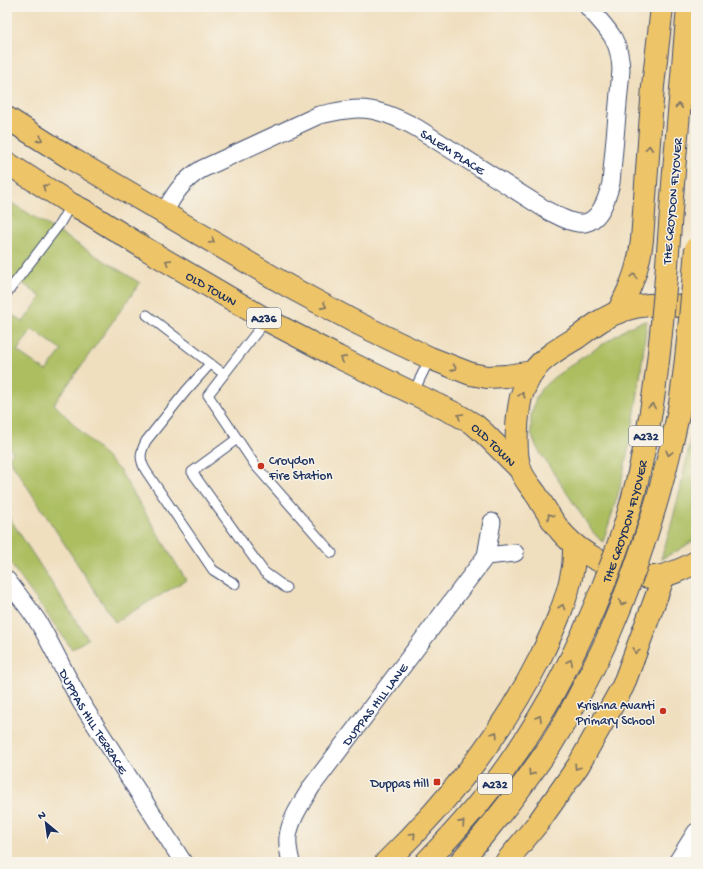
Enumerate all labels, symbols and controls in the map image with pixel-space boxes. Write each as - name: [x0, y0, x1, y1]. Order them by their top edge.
- one-way arrow: [675, 103, 684, 109]
- street label: SALEM PLACE: [417, 127, 488, 180]
- one-way arrow: [36, 134, 43, 141]
- street label: THE CROYDON FLYOVER: [660, 136, 687, 266]
- one-way arrow: [644, 145, 653, 151]
- one-way arrow: [42, 185, 49, 192]
- one-way arrow: [208, 236, 215, 243]
- one-way arrow: [165, 259, 172, 267]
- street label: OLD TOWN: [183, 269, 239, 311]
- one-way arrow: [629, 273, 638, 280]
- one-way arrow: [320, 301, 328, 308]
- road number: A236: [247, 308, 281, 328]
- one-way arrow: [339, 356, 347, 364]
- one-way arrow: [451, 363, 458, 371]
- one-way arrow: [518, 392, 526, 399]
- one-way arrow: [647, 403, 656, 409]
- one-way arrow: [457, 413, 464, 421]
- street label: OLD TOWN: [467, 421, 518, 471]
- road number: A232: [629, 426, 663, 446]
- one-way arrow: [666, 450, 674, 456]
- place label: Croydon Fire Station: [268, 454, 333, 484]
- street label: THE CROYDON FLYOVER: [600, 458, 652, 586]
- marker: Croydon Fire Station: [256, 461, 266, 471]
- one-way arrow: [547, 513, 555, 520]
- one-way arrow: [618, 600, 626, 607]
- one-way arrow: [557, 603, 566, 610]
- one-way arrow: [632, 648, 641, 655]
- one-way arrow: [565, 659, 573, 667]
- street label: DUPPAS HILL LANE: [339, 661, 413, 750]
- street label: DUPPAS HILL TERRACE: [54, 666, 130, 778]
- place label: Krishna Avanti Primary School: [575, 699, 655, 729]
- marker: Krishna Avanti Primary School: [658, 706, 668, 716]
- one-way arrow: [534, 715, 541, 722]
- one-way arrow: [490, 731, 498, 738]
- one-way arrow: [574, 763, 582, 770]
- one-way arrow: [528, 769, 536, 776]
- road number: A232: [478, 774, 512, 794]
- place label: Duppas Hill: [370, 777, 429, 792]
- marker: Duppas Hill: [432, 777, 442, 787]
- north arrow: [26, 803, 66, 843]
- text: N: [36, 809, 48, 823]
- one-way arrow: [458, 820, 465, 828]
- one-way arrow: [409, 832, 416, 840]

